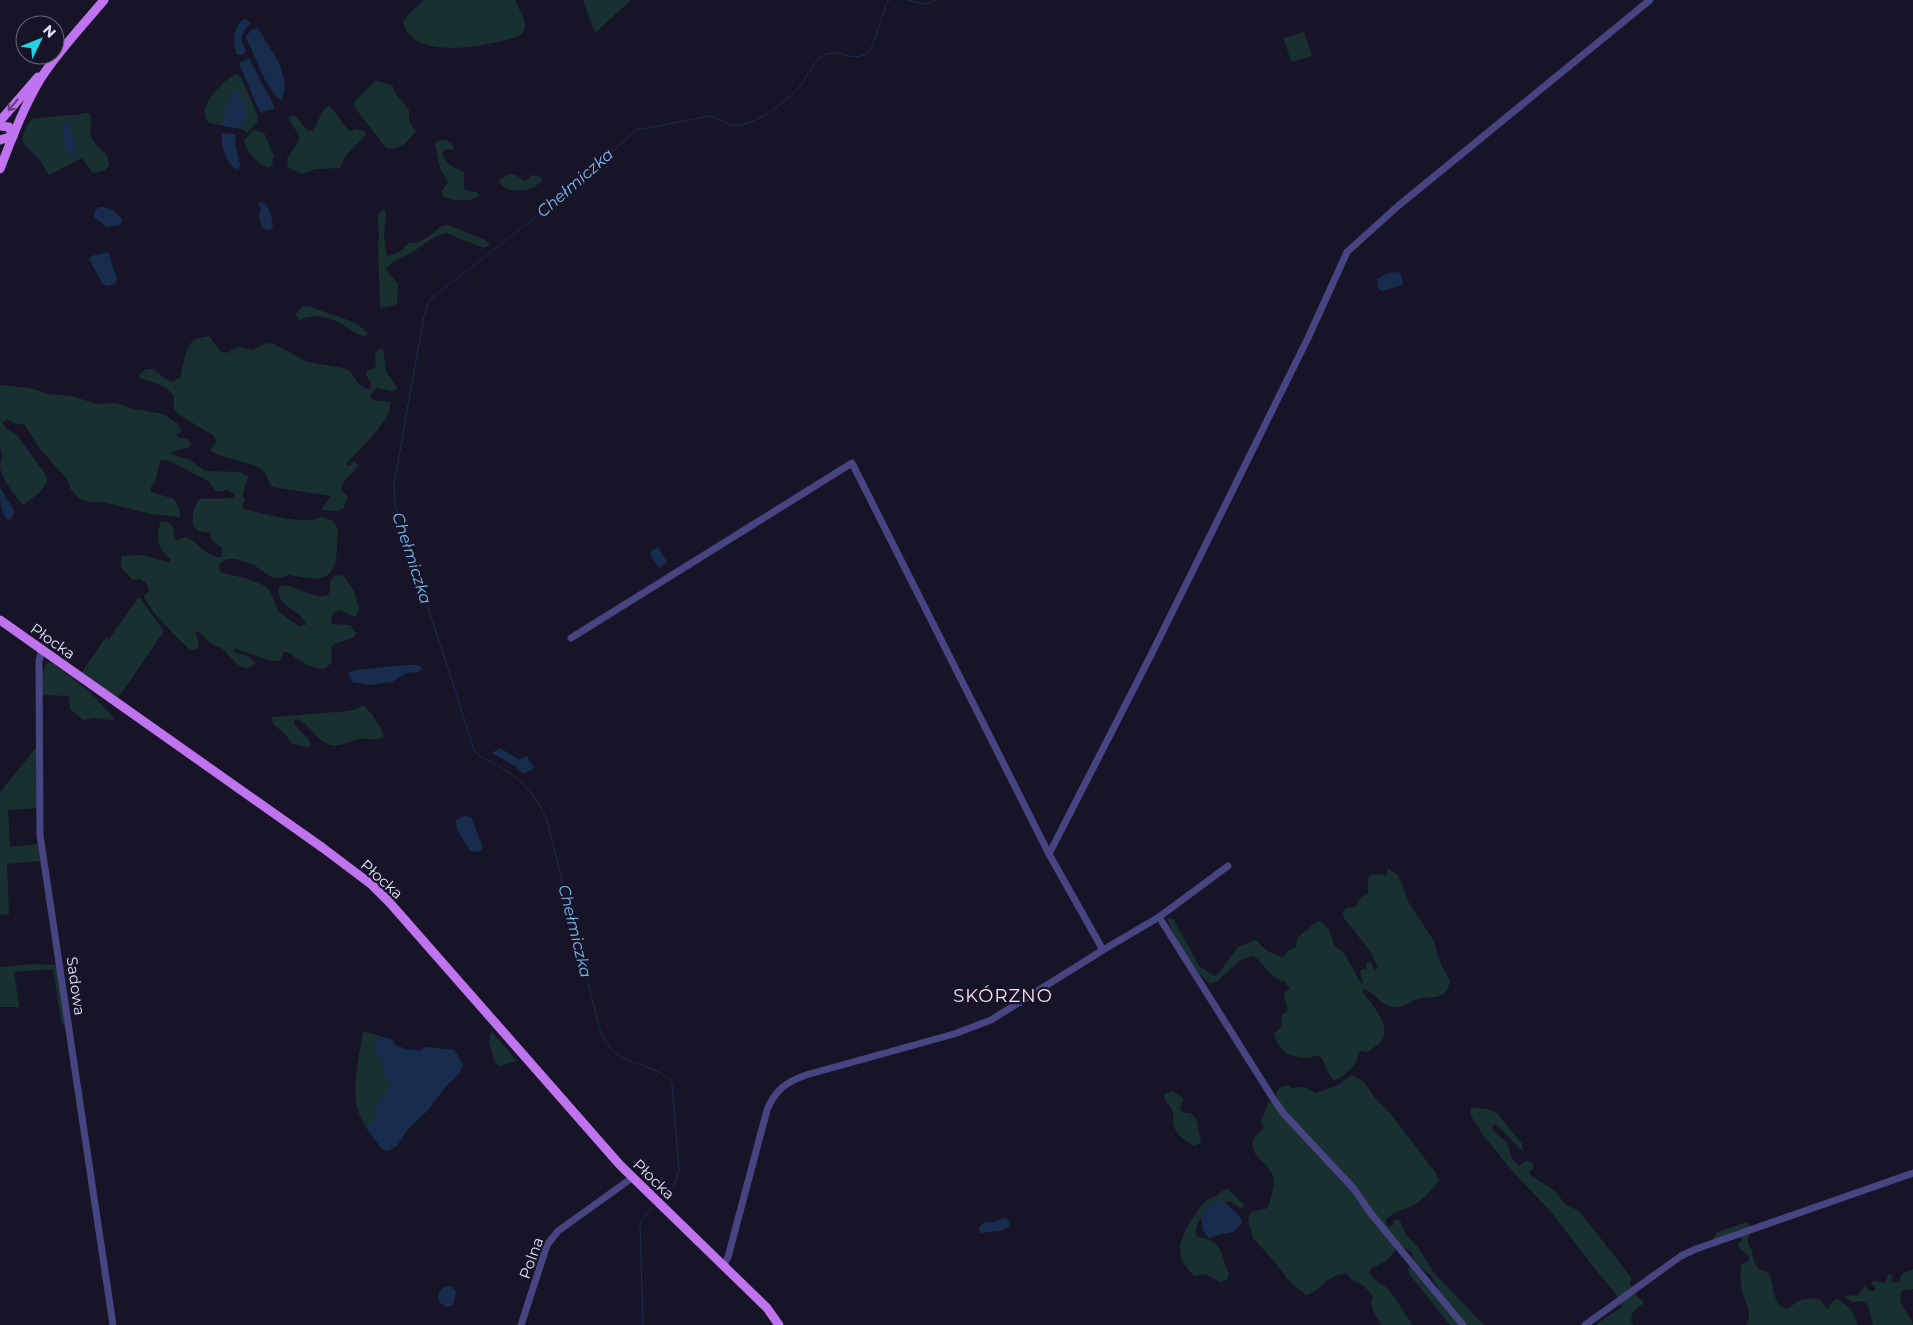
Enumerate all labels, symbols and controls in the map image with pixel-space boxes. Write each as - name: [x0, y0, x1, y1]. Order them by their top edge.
- north arrow: [15, 15, 65, 65]
- text: N: [39, 21, 60, 41]
- one-way arrow: [8, 98, 19, 111]
- water label: Chełmiczka: [533, 145, 617, 221]
- water label: Chełmiczka: [388, 510, 436, 606]
- street label: Płocka: [27, 619, 79, 663]
- street label: Płocka: [357, 855, 407, 903]
- water label: Chełmiczka: [554, 883, 596, 980]
- street label: Sadowa: [62, 955, 90, 1017]
- district label: SKÓRZNO: [953, 985, 1053, 1007]
- street label: Płocka: [629, 1155, 679, 1203]
- street label: Polna: [515, 1235, 547, 1281]

